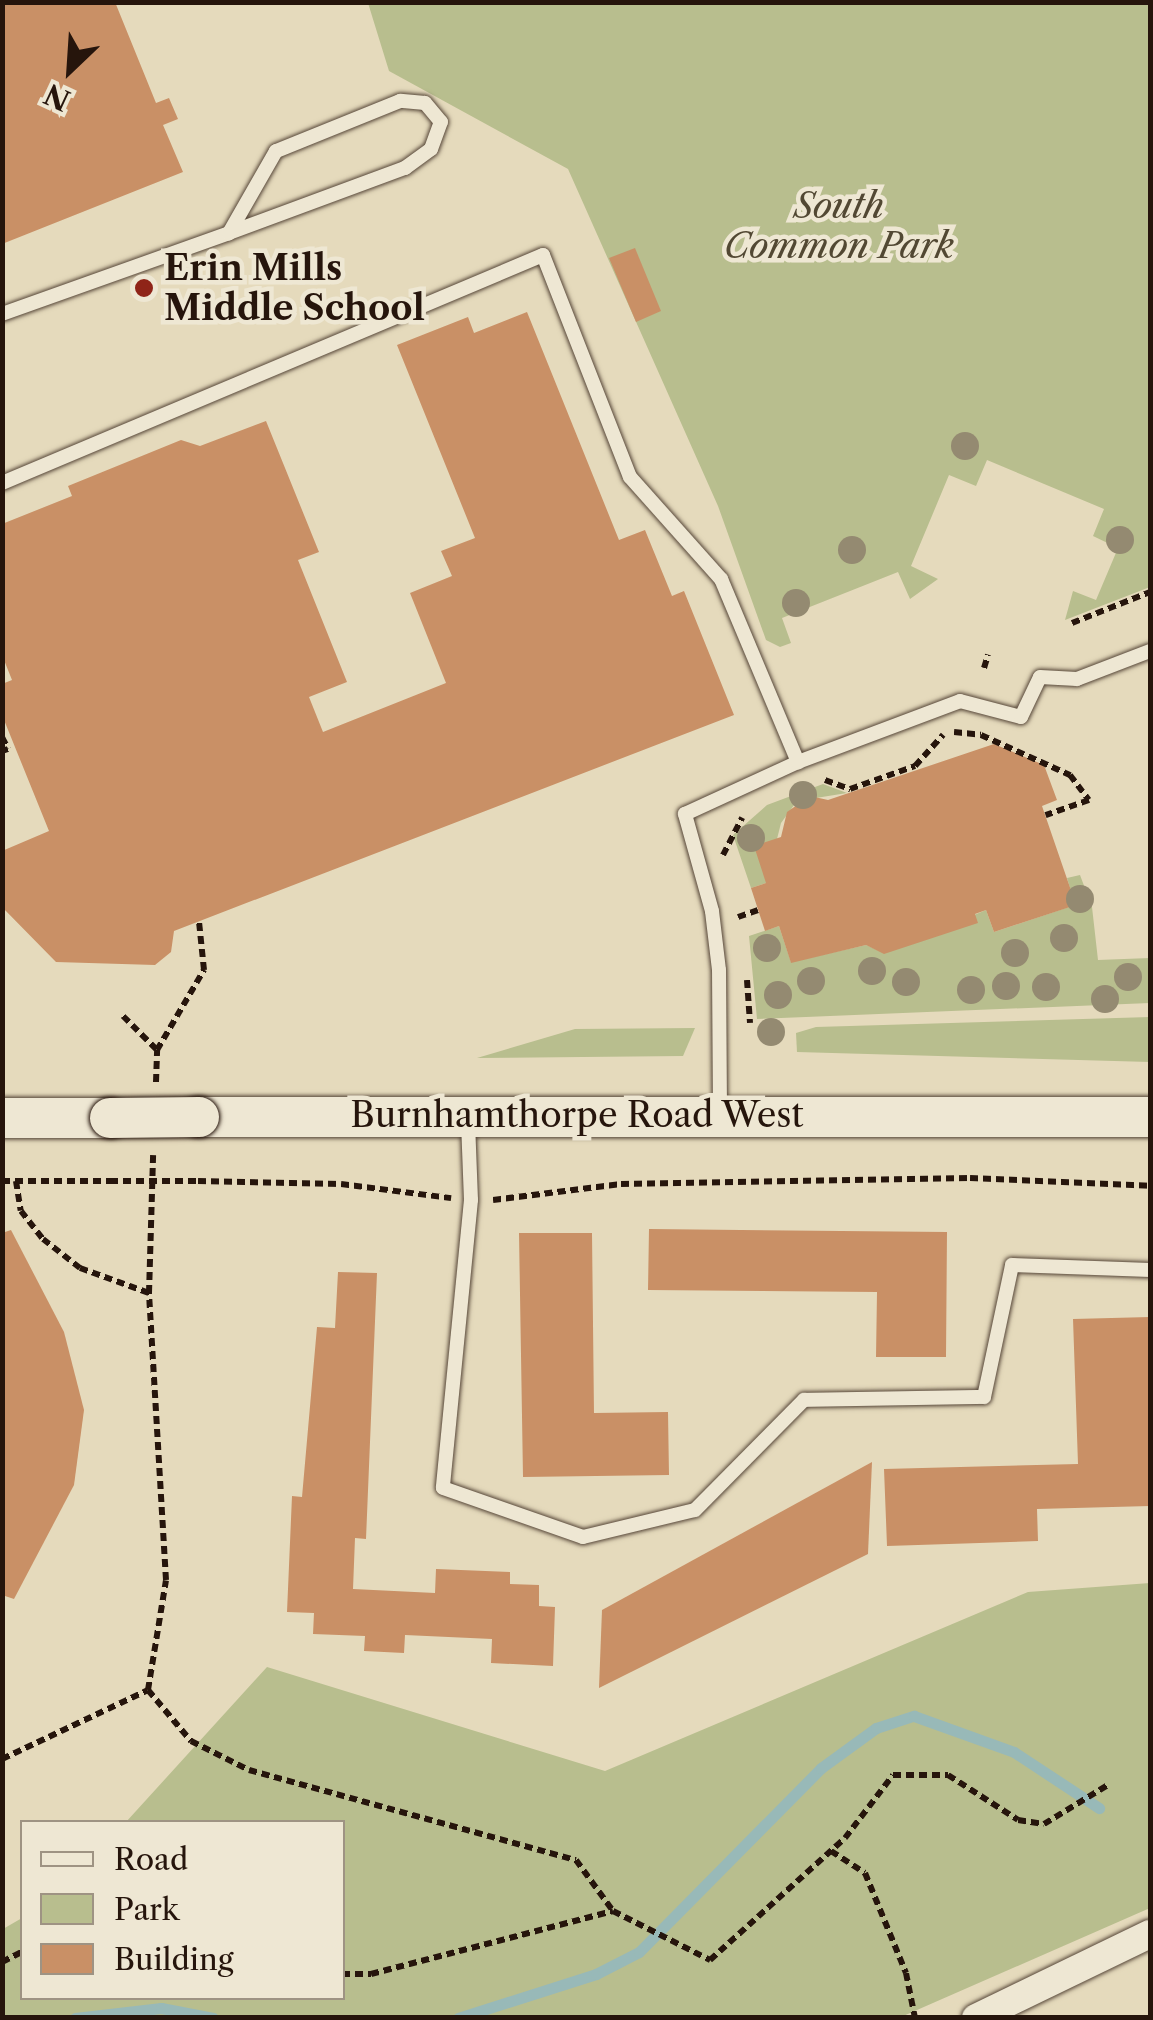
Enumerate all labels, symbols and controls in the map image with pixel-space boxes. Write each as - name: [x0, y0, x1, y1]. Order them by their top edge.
- north arrow: [20, 20, 120, 120]
- text: N: [39, 77, 76, 118]
- park label: South Common Park: [724, 185, 954, 267]
- place label: Erin Mills Middle School: [164, 247, 425, 329]
- marker: Erin Mills Middle School: [133, 277, 155, 299]
- street label: Burnhamthorpe Road West: [350, 1094, 804, 1136]
- legend: [20, 1820, 345, 2000]
- text: Road: [114, 1841, 188, 1878]
- text: Park: [114, 1891, 179, 1928]
- text: Building: [114, 1941, 234, 1978]

